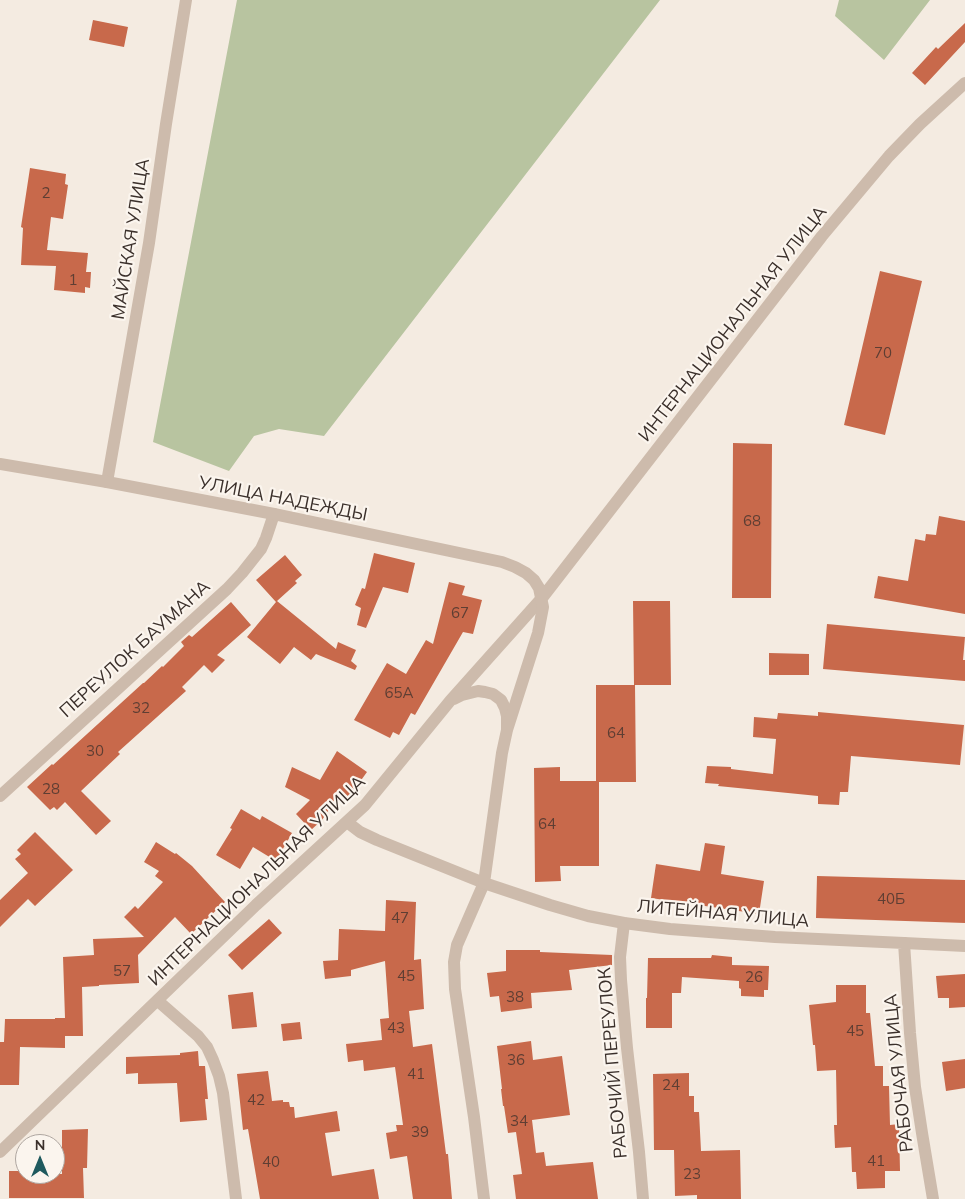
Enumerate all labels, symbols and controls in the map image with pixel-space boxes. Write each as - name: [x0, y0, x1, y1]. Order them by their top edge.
- street label: МАЙСКАЯ УЛИЦА: [108, 157, 154, 321]
- house number: 2: [42, 184, 50, 202]
- street label: ИНТЕРНАЦИОНАЛЬНАЯ УЛИЦА: [634, 202, 832, 446]
- house number: 1: [69, 271, 77, 289]
- house number: 70: [874, 344, 892, 362]
- street label: УЛИЦА НАДЕЖДЫ: [197, 472, 369, 526]
- house number: 68: [743, 512, 761, 530]
- street label: ПЕРЕУЛОК БАУМАНА: [55, 576, 215, 722]
- house number: 67: [451, 604, 469, 622]
- house number: 65А: [384, 684, 414, 702]
- house number: 32: [132, 699, 150, 717]
- house number: 64: [607, 724, 625, 742]
- house number: 30: [86, 742, 104, 760]
- street label: ИНТЕРНАЦИОНАЛЬНАЯ УЛИЦА: [144, 771, 370, 991]
- house number: 28: [42, 780, 60, 798]
- house number: 64: [538, 815, 556, 833]
- house number: 40Б: [877, 890, 905, 908]
- street label: ЛИТЕЙНАЯ УЛИЦА: [636, 896, 810, 932]
- house number: 47: [391, 909, 409, 927]
- house number: 57: [113, 962, 131, 980]
- house number: 45: [397, 967, 415, 985]
- street label: РАБОЧИЙ ПЕРЕУЛОК: [594, 967, 632, 1159]
- house number: 26: [745, 968, 763, 986]
- house number: 38: [506, 988, 524, 1006]
- street label: РАБОЧАЯ УЛИЦА: [880, 993, 918, 1153]
- house number: 43: [387, 1019, 405, 1037]
- house number: 45: [846, 1022, 864, 1040]
- house number: 36: [507, 1051, 525, 1069]
- house number: 41: [407, 1065, 425, 1083]
- house number: 24: [662, 1076, 680, 1094]
- house number: 42: [247, 1091, 265, 1109]
- house number: 34: [510, 1112, 528, 1130]
- house number: 39: [411, 1123, 429, 1141]
- north arrow: [15, 1134, 65, 1184]
- text: N: [35, 1136, 45, 1154]
- house number: 41: [867, 1152, 885, 1170]
- house number: 40: [262, 1153, 280, 1171]
- house number: 23: [683, 1165, 701, 1183]

